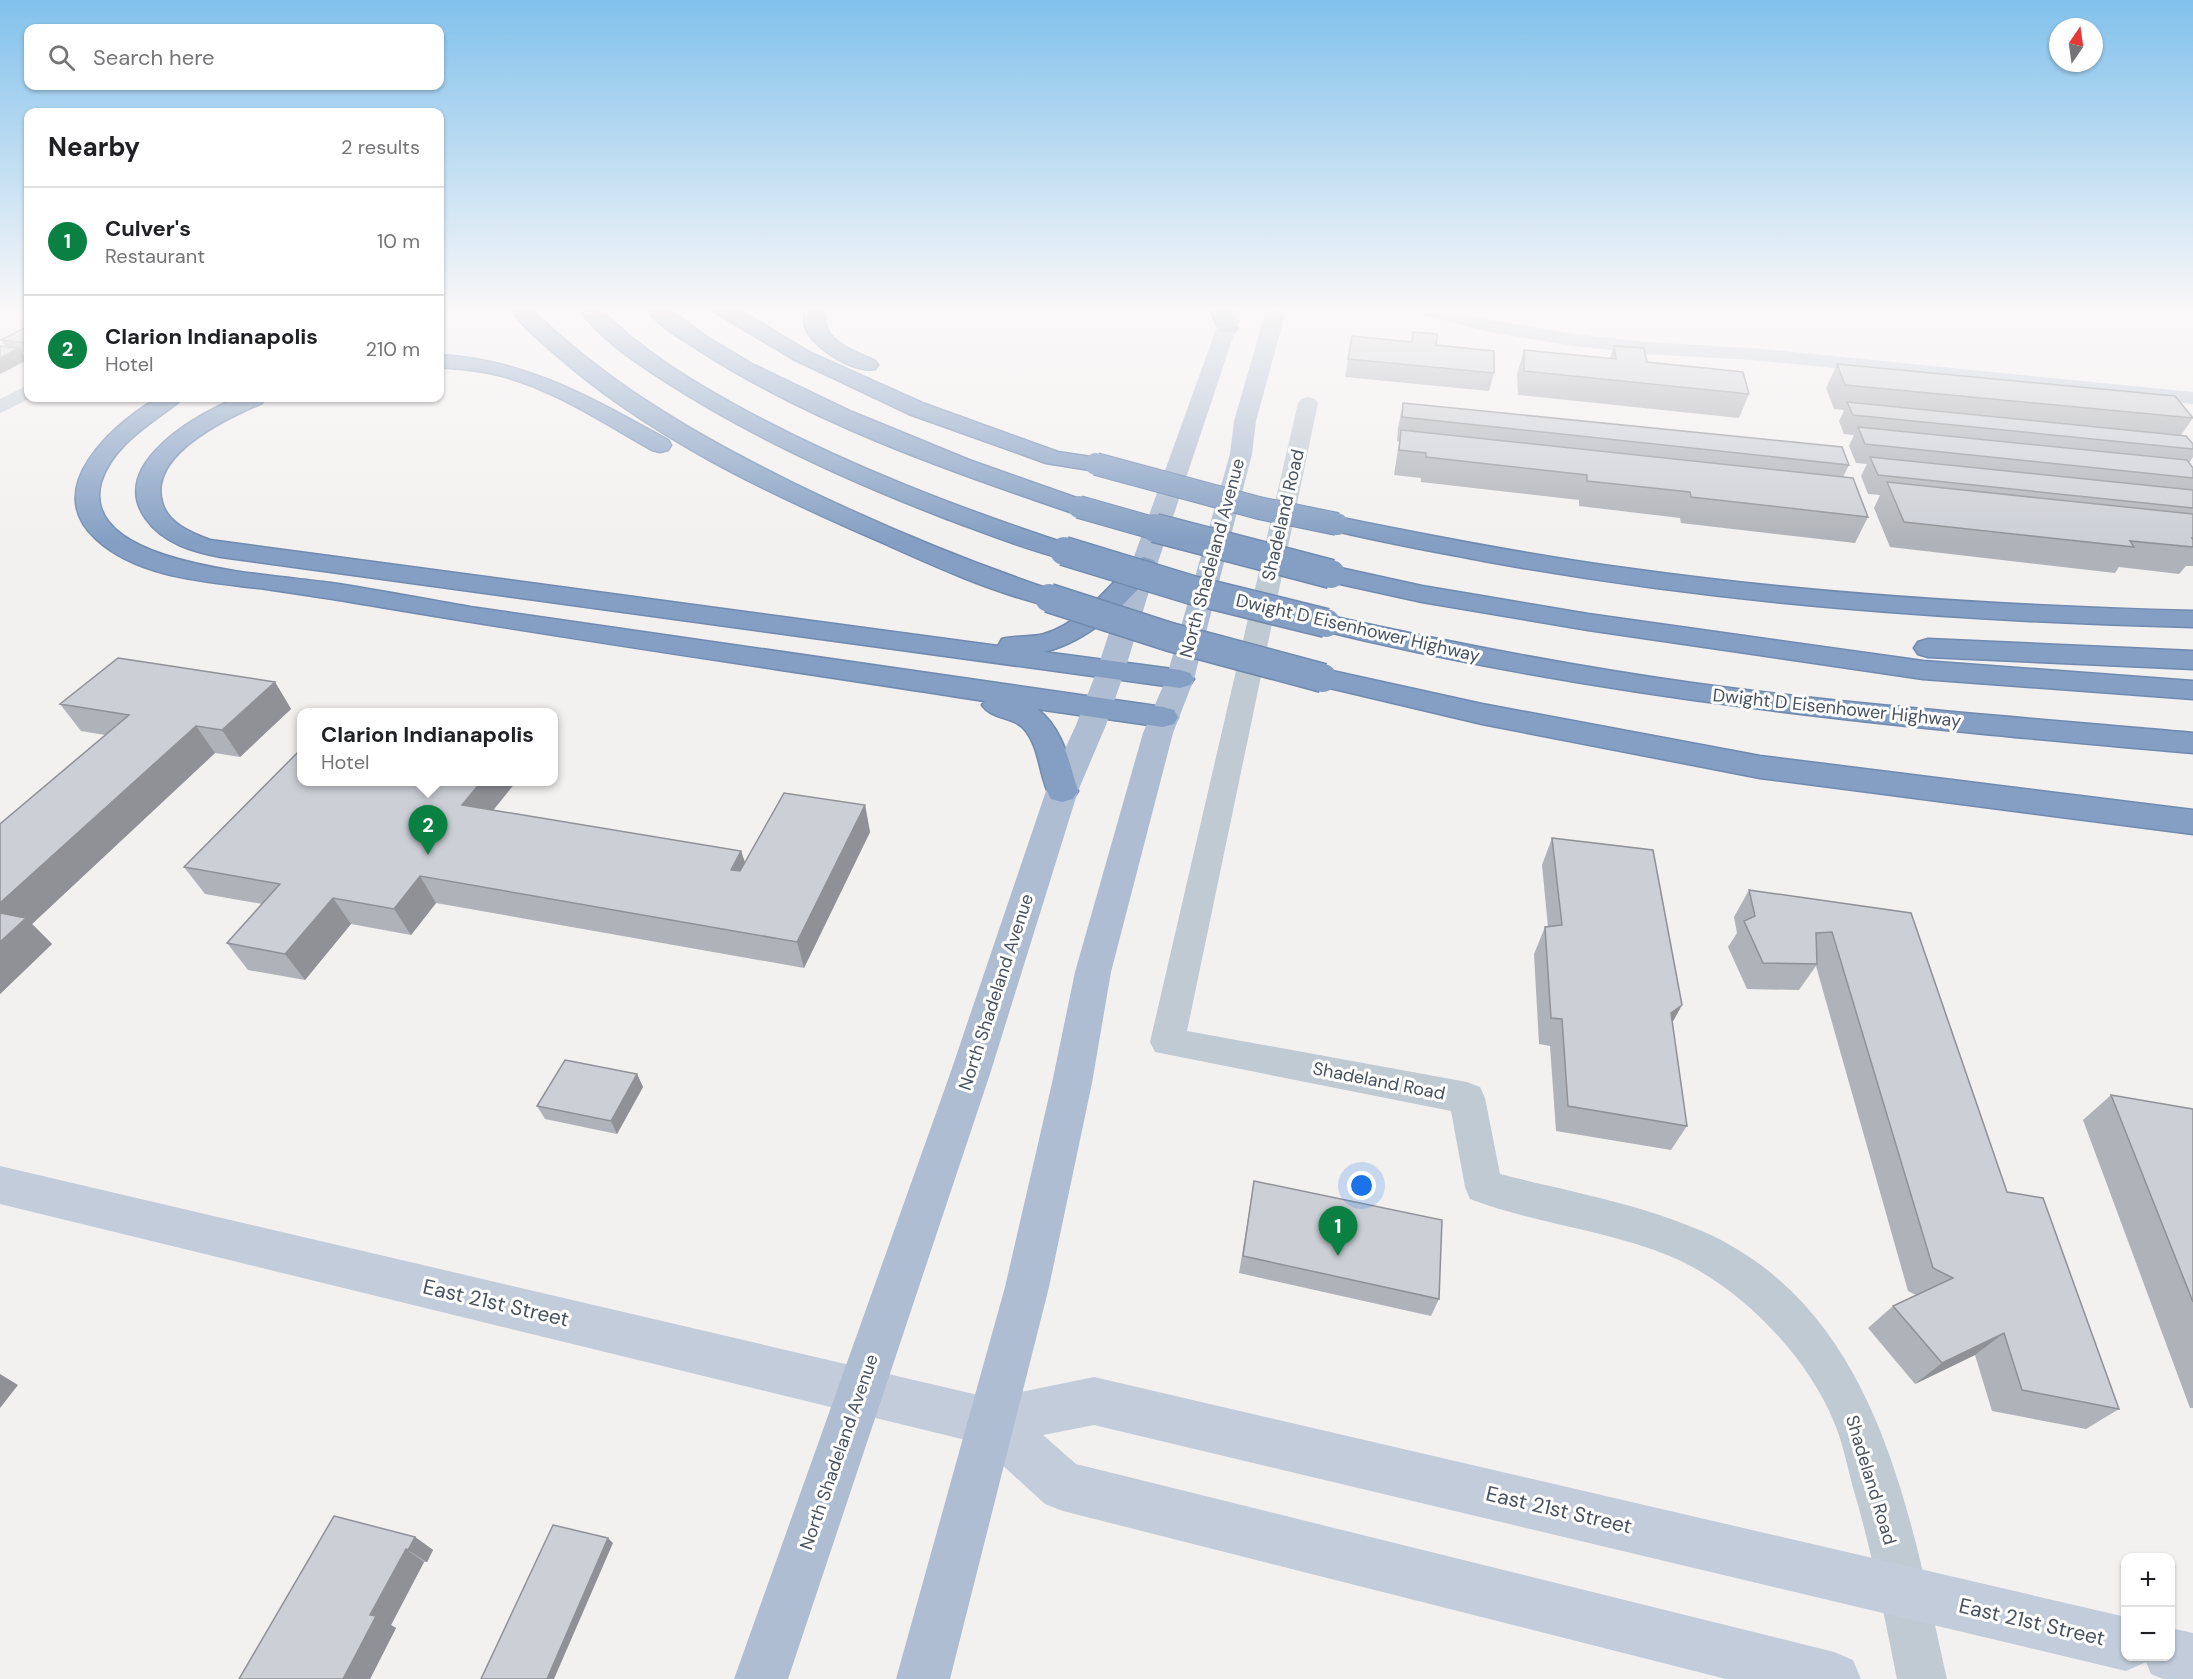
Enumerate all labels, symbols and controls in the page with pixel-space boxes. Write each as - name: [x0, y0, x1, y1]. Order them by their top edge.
- north arrow: [2049, 18, 2103, 72]
- search box: [24, 24, 444, 90]
- icon: search: [45, 41, 78, 74]
- text: Search here: [93, 43, 214, 72]
- text: Nearby: [48, 130, 140, 164]
- text: 2 results: [341, 134, 420, 160]
- text: Culver's: [105, 214, 191, 243]
- text: 1: [64, 228, 71, 254]
- text: 10 m: [377, 228, 420, 254]
- text: Restaurant: [105, 243, 205, 269]
- text: Clarion Indianapolis: [105, 322, 318, 351]
- text: 2: [62, 336, 73, 362]
- text: 210 m: [365, 336, 420, 362]
- text: Hotel: [105, 351, 153, 377]
- street label: Shadeland Road: [1256, 447, 1310, 583]
- street label: North Shadeland Avenue: [1174, 456, 1250, 660]
- street label: Dwight D Eisenhower Highway: [1234, 588, 1482, 668]
- street label: Dwight D Eisenhower Highway: [1712, 683, 1962, 733]
- popup: [297, 708, 558, 786]
- text: Clarion Indianapolis: [321, 720, 534, 749]
- text: Hotel: [321, 749, 369, 775]
- pin: 2: [408, 806, 448, 855]
- street label: North Shadeland Avenue: [953, 891, 1039, 1093]
- street label: Shadeland Road: [1311, 1056, 1447, 1106]
- your location: [1347, 1171, 1376, 1200]
- pin: 1: [1318, 1206, 1358, 1256]
- street label: East 21st Street: [420, 1273, 572, 1333]
- street label: North Shadeland Avenue: [794, 1351, 884, 1553]
- street label: Shadeland Road: [1840, 1412, 1902, 1548]
- street label: East 21st Street: [1483, 1480, 1635, 1540]
- map controls: [2121, 1553, 2175, 1661]
- button: +: [2121, 1553, 2175, 1607]
- street label: East 21st Street: [1956, 1592, 2108, 1652]
- button: −: [2121, 1607, 2175, 1661]

